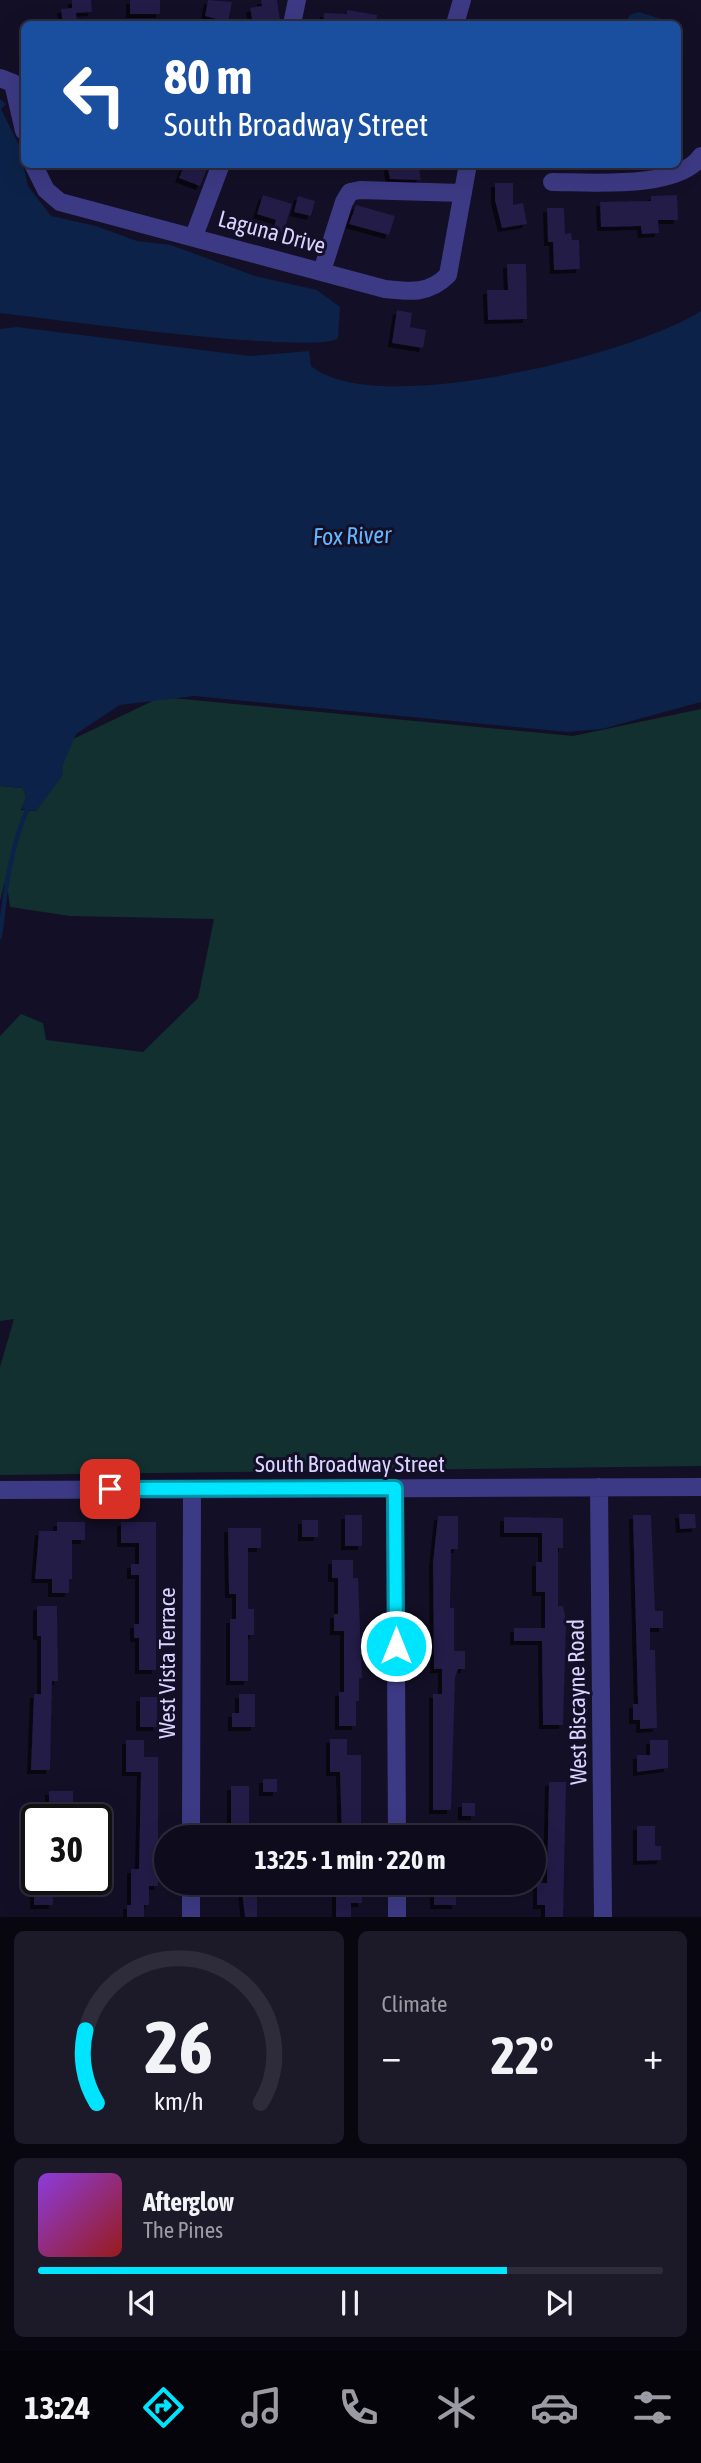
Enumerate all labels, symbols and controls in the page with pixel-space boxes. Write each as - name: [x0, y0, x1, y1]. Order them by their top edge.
- text: 80 m: [164, 48, 252, 104]
- icon: left: [49, 49, 140, 140]
- text: South Broadway Street: [164, 106, 428, 143]
- street label: Laguna Drive: [215, 205, 329, 259]
- water label: Fox River: [312, 521, 393, 550]
- street label: South Broadway Street: [255, 1451, 445, 1477]
- pin: [80, 1459, 140, 1519]
- icon: arrive: [91, 1470, 129, 1508]
- street label: West Vista Terrace: [154, 1587, 180, 1739]
- position arrow: [359, 1609, 433, 1683]
- street label: West Biscayne Road: [563, 1619, 591, 1785]
- speed limit sign: 30: [21, 1804, 112, 1895]
- text: 13:25 · 1 min · 220 m: [255, 1845, 445, 1875]
- text: Climate: [382, 1991, 447, 2017]
- text: 26: [145, 2006, 213, 2089]
- text: 22°: [491, 2025, 554, 2085]
- text: −: [382, 2034, 401, 2077]
- text: +: [643, 2034, 663, 2077]
- text: km/h: [154, 2087, 204, 2115]
- text: Afterglow: [143, 2187, 234, 2217]
- text: The Pines: [143, 2217, 223, 2243]
- icon: previous: [123, 2284, 161, 2322]
- icon: pause: [331, 2284, 369, 2322]
- icon: next: [540, 2284, 578, 2322]
- icon: directions: [139, 2383, 188, 2432]
- icon: music: [237, 2383, 286, 2432]
- icon: phone: [334, 2383, 383, 2432]
- icon: climate: [432, 2383, 481, 2432]
- icon: car: [530, 2383, 579, 2432]
- icon: filters: [628, 2383, 677, 2432]
- text: 13:24: [24, 2389, 90, 2426]

